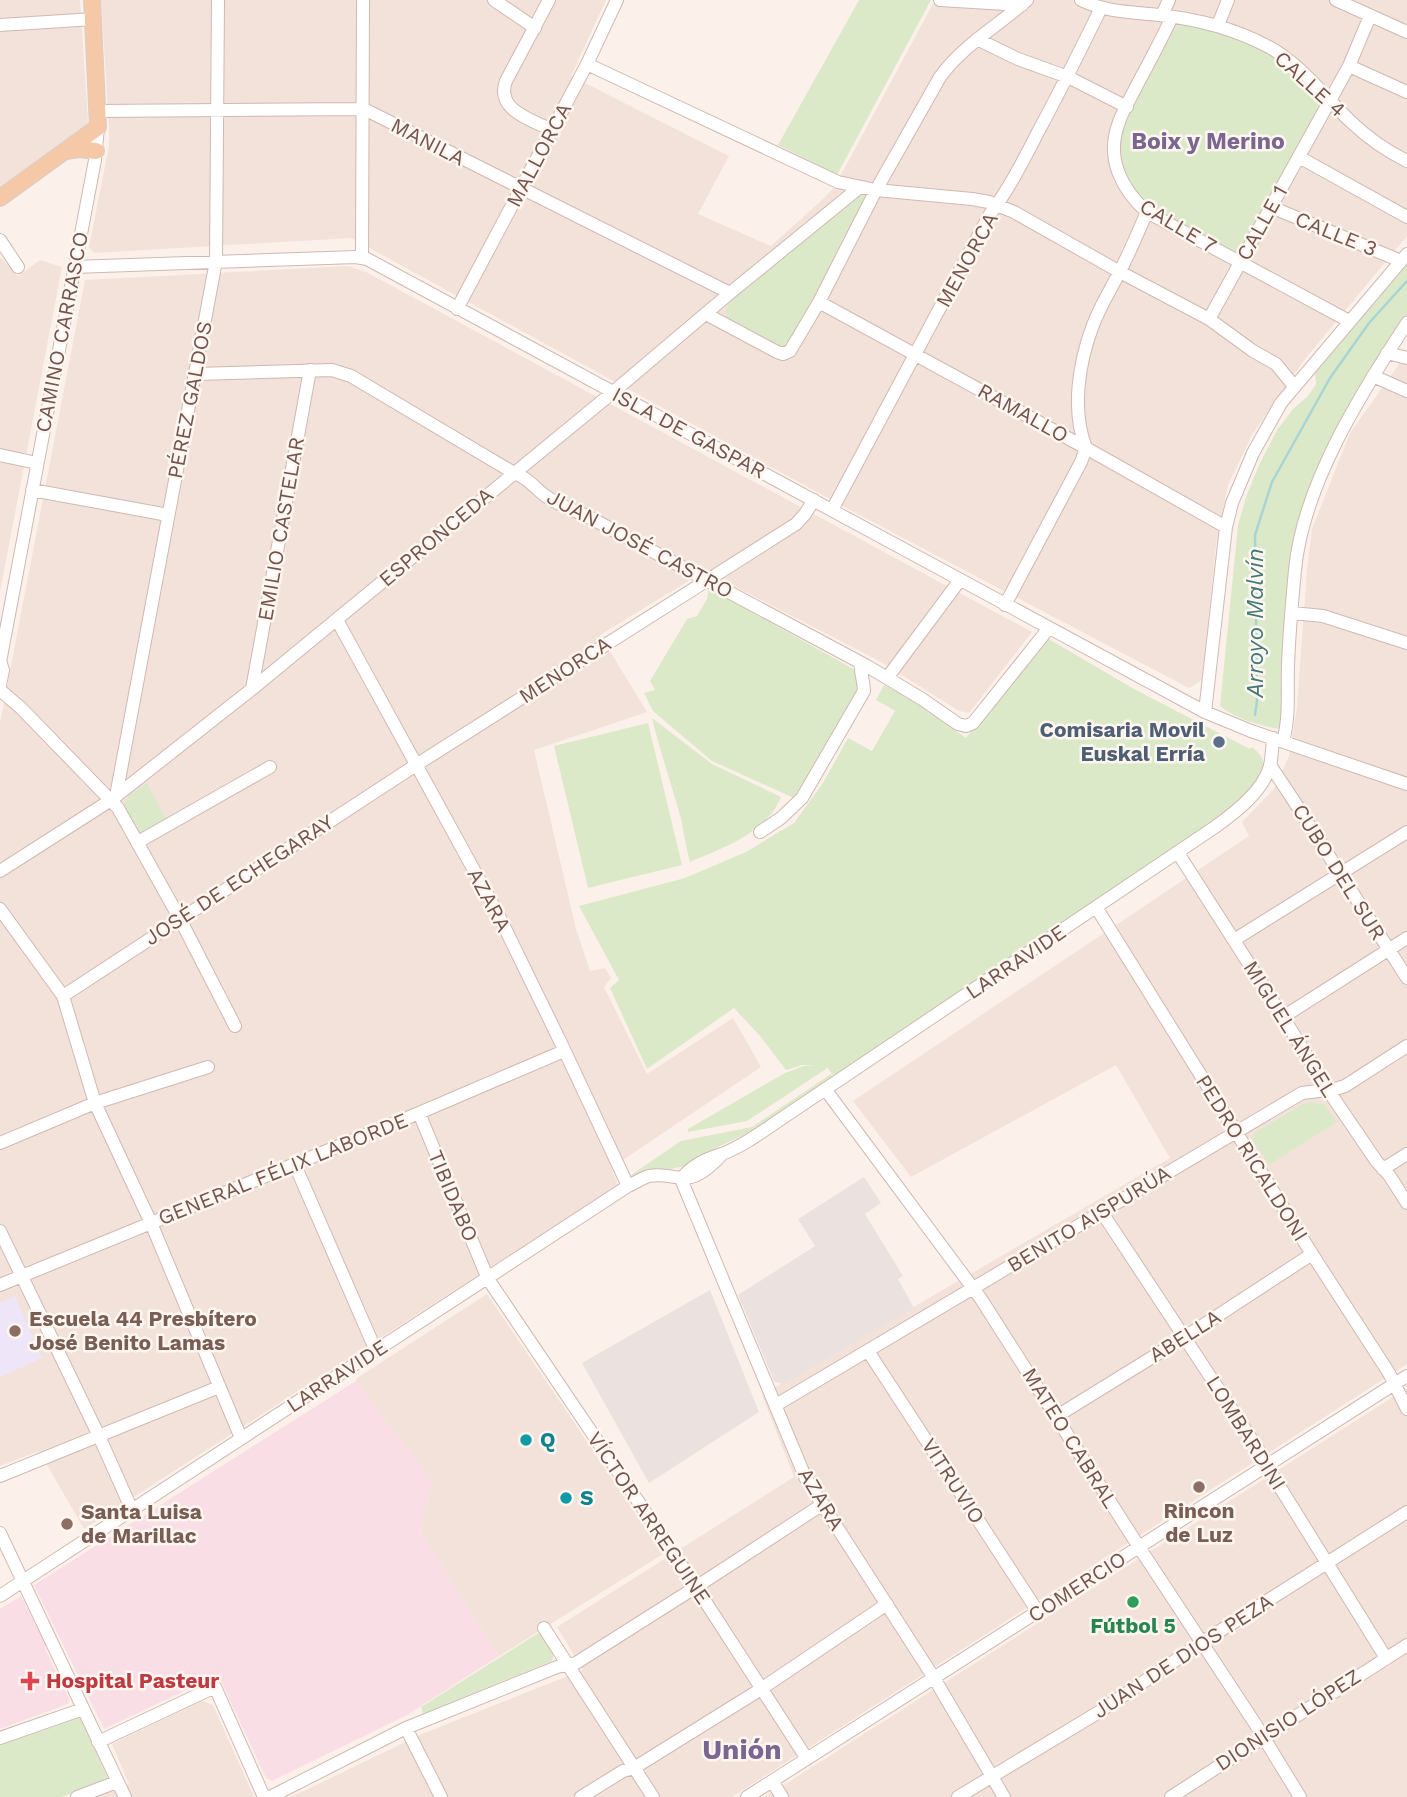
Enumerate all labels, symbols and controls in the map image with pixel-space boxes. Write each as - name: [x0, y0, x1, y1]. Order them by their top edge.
- street label: CALLE 4: [1270, 45, 1351, 122]
- street label: MALLORCA: [501, 98, 576, 211]
- street label: MANILA: [387, 112, 470, 171]
- district label: Boix y Merino: [1131, 128, 1285, 155]
- street label: CALLE 1: [1231, 181, 1292, 265]
- street label: CALLE 7: [1135, 193, 1221, 258]
- street label: CALLE 3: [1292, 206, 1381, 261]
- street label: MENORCA: [930, 208, 1003, 312]
- street label: CAMINO CARRASCO: [30, 229, 93, 435]
- street label: PÉREZ GALDOS: [162, 319, 217, 481]
- street label: RAMALLO: [973, 377, 1073, 448]
- street label: ISLA DE GASPAR: [608, 382, 770, 484]
- street label: EMILIO CASTELAR: [252, 435, 309, 623]
- street label: ESPRONCEDA: [374, 482, 498, 592]
- street label: JUAN JOSÉ CASTRO: [543, 484, 737, 603]
- water label: Arroyo Malvín: [1242, 548, 1269, 699]
- street label: MENORCA: [514, 631, 615, 709]
- place label: Comisaria Movil Euskal Erría: [1040, 717, 1206, 766]
- marker: Comisaria Movil Euskal Erría: [1211, 734, 1227, 750]
- street label: CUBO DEL SUR: [1288, 799, 1391, 944]
- street label: JOSÉ DE ECHEGARAY: [139, 809, 338, 950]
- street label: AZARA: [462, 864, 517, 936]
- street label: LARRAVIDE: [961, 919, 1071, 1004]
- street label: MIGUEL ÁNGEL: [1238, 956, 1342, 1102]
- street label: PEDRO RICALDONI: [1191, 1070, 1314, 1246]
- street label: GENERAL FÉLIX LABORDE: [154, 1107, 411, 1230]
- street label: TIBIDABO: [423, 1146, 484, 1245]
- street label: BENITO AISPURÚA: [1002, 1160, 1175, 1277]
- street label: ABELLA: [1144, 1304, 1225, 1367]
- place label: Escuela 44 Presbítero José Benito Lamas: [29, 1306, 257, 1355]
- marker: Escuela 44 Presbítero José Benito Lamas: [7, 1323, 23, 1339]
- street label: LARRAVIDE: [282, 1334, 392, 1417]
- street label: MATEO CABRAL: [1017, 1363, 1124, 1513]
- street label: LOMBARDINI: [1201, 1371, 1291, 1495]
- place label: Q: [540, 1427, 555, 1452]
- street label: VÍCTOR ARREGUINE: [582, 1427, 716, 1609]
- marker: Q: [518, 1432, 534, 1448]
- street label: VITRUVIO: [917, 1433, 990, 1528]
- street label: AZARA: [793, 1463, 850, 1535]
- marker: Rincon de Luz: [1191, 1479, 1207, 1495]
- place label: S: [580, 1485, 594, 1510]
- marker: S: [558, 1490, 574, 1506]
- place label: Rincon de Luz: [1163, 1498, 1235, 1547]
- place label: Santa Luisa de Marillac: [81, 1499, 203, 1548]
- marker: Santa Luisa de Marillac: [59, 1516, 75, 1532]
- street label: COMERCIO: [1023, 1546, 1130, 1627]
- street label: JUAN DE DIOS PEZA: [1088, 1588, 1277, 1723]
- marker: Fútbol 5: [1125, 1594, 1141, 1610]
- place label: Fútbol 5: [1090, 1613, 1176, 1638]
- street label: DIONISIO LÓPEZ: [1210, 1663, 1365, 1776]
- place label: Hospital Pasteur: [46, 1668, 219, 1693]
- marker: Hospital Pasteur: [20, 1671, 40, 1691]
- district label: Unión: [702, 1733, 782, 1766]

